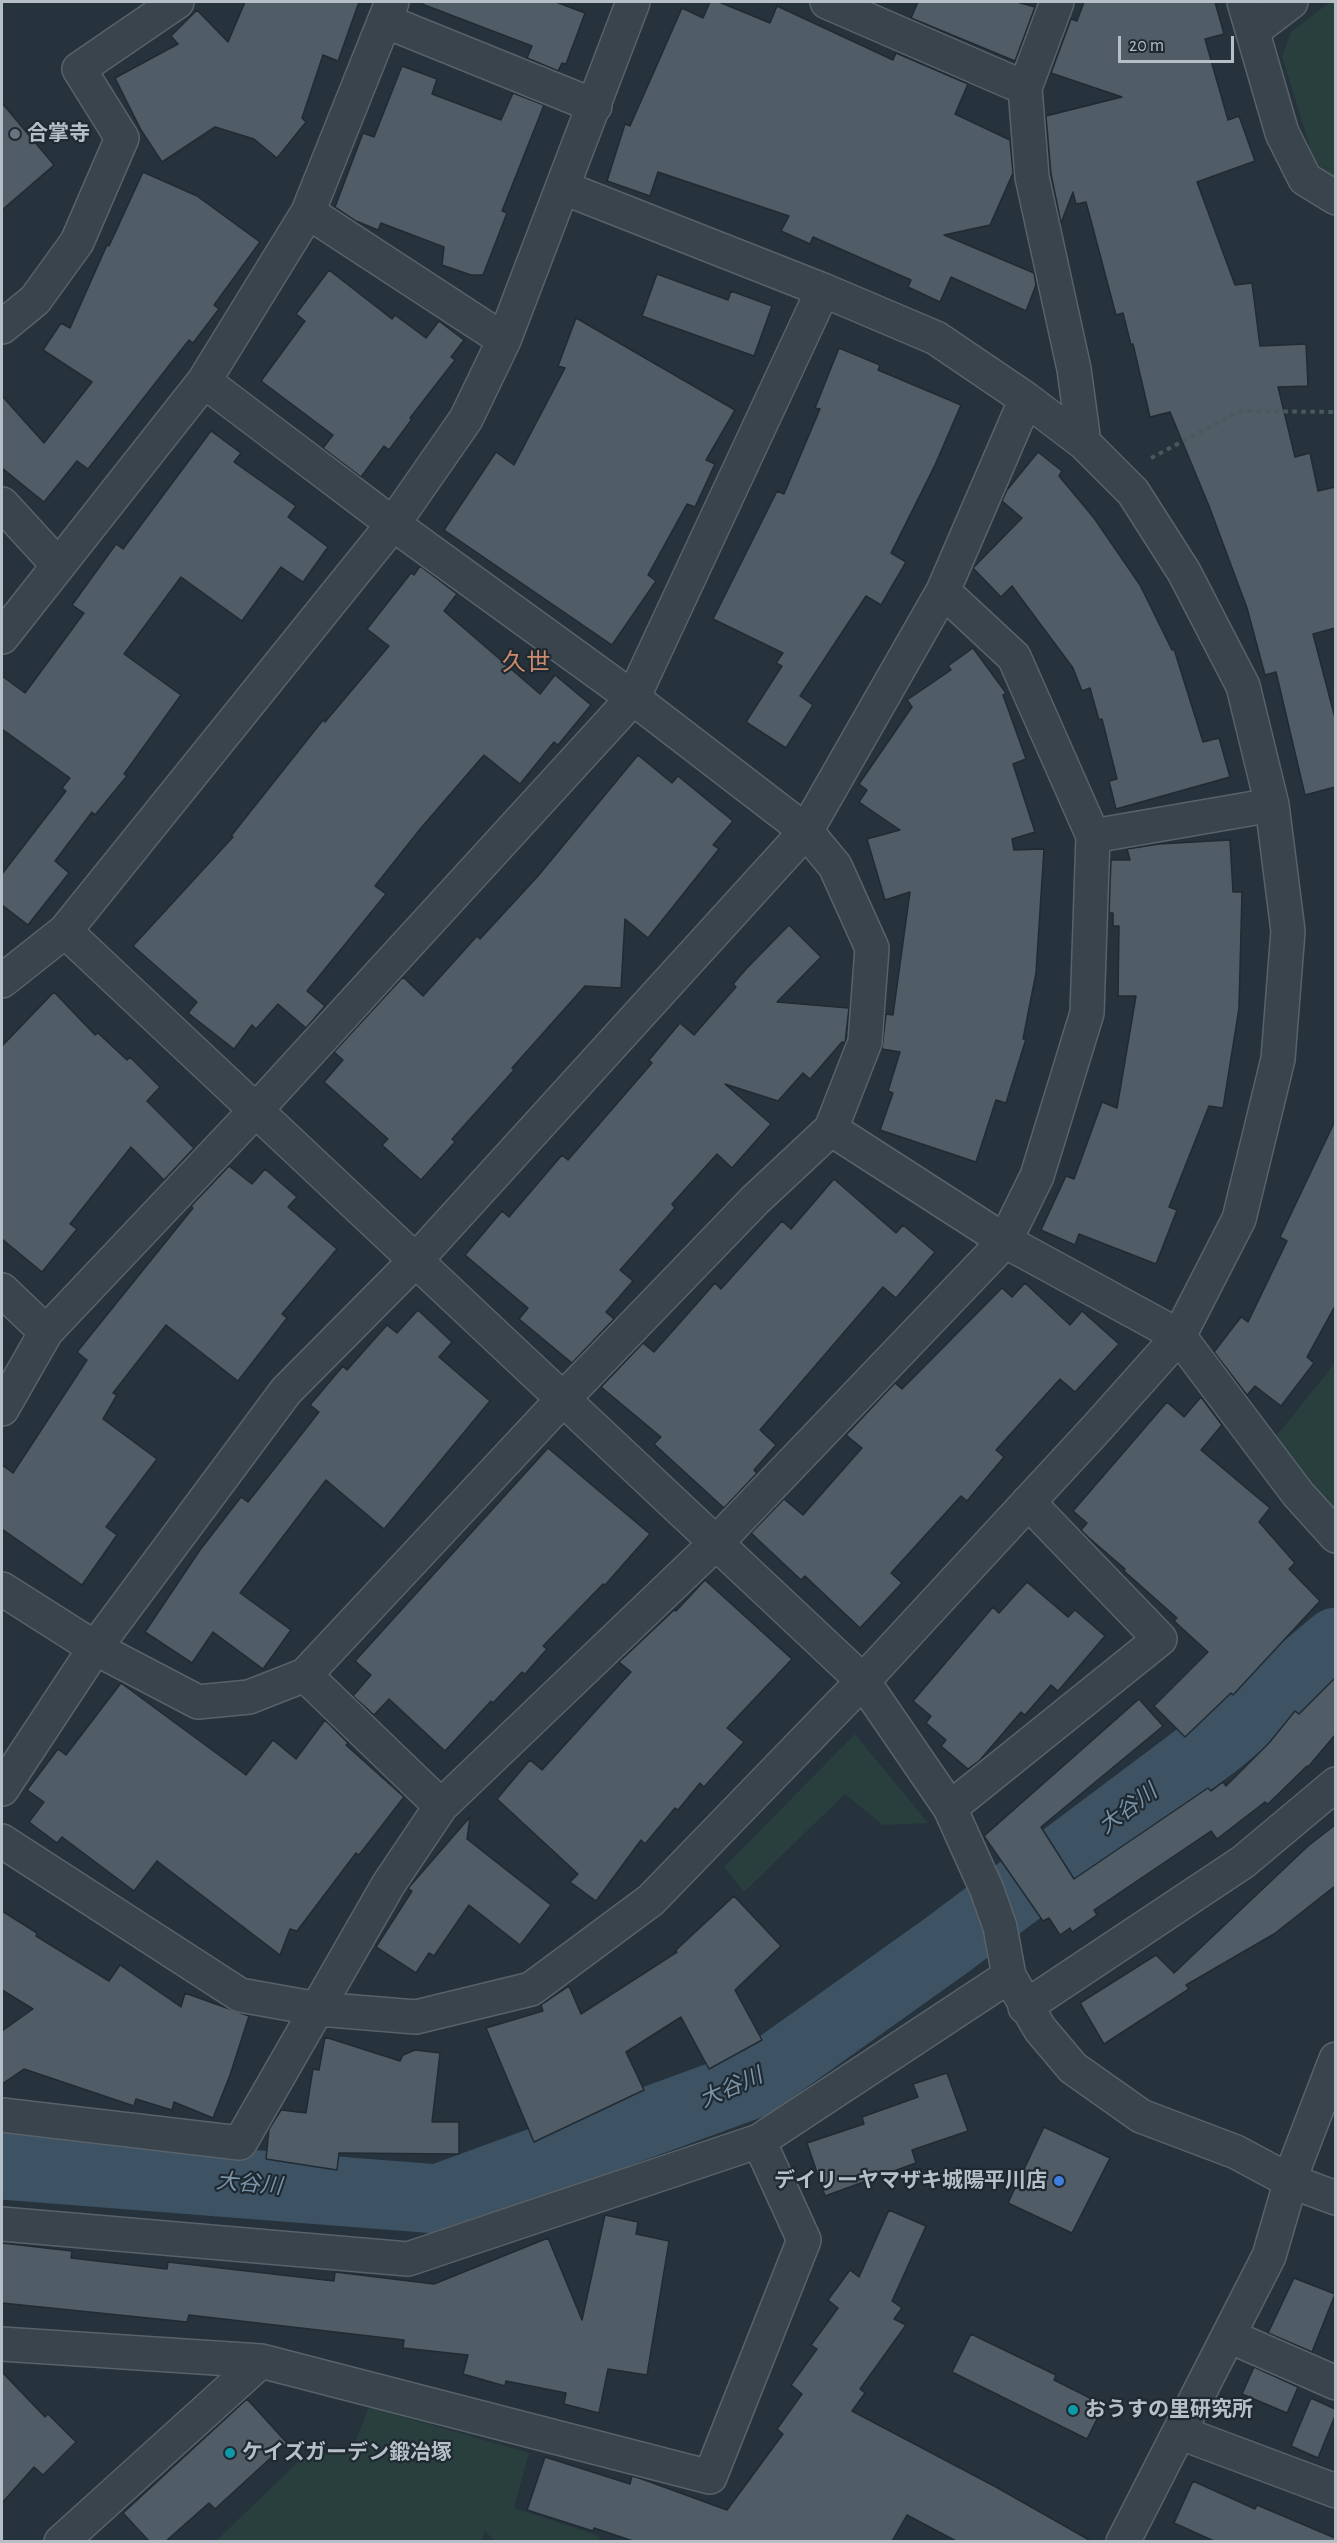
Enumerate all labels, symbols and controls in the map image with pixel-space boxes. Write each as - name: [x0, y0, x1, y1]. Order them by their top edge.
- scale bar: [1121, 24, 1236, 62]
- text: 20 m: [1129, 37, 1164, 55]
- place label: 合掌寺: [27, 121, 90, 147]
- marker: 合掌寺: [8, 127, 22, 141]
- district label: 久世: [502, 649, 550, 677]
- water label: 大谷川: [1094, 1779, 1162, 1839]
- water label: 大谷川: [695, 2063, 767, 2113]
- water label: 大谷川: [215, 2168, 283, 2200]
- place label: デイリーヤマザキ城陽平川店: [774, 2168, 1047, 2194]
- marker: デイリーヤマザキ城陽平川店: [1052, 2174, 1066, 2188]
- place label: おうすの里研究所: [1085, 2397, 1253, 2423]
- marker: おうすの里研究所: [1066, 2403, 1080, 2417]
- place label: ケイズガーデン鍛冶塚: [242, 2440, 452, 2466]
- marker: ケイズガーデン鍛冶塚: [223, 2446, 237, 2460]

